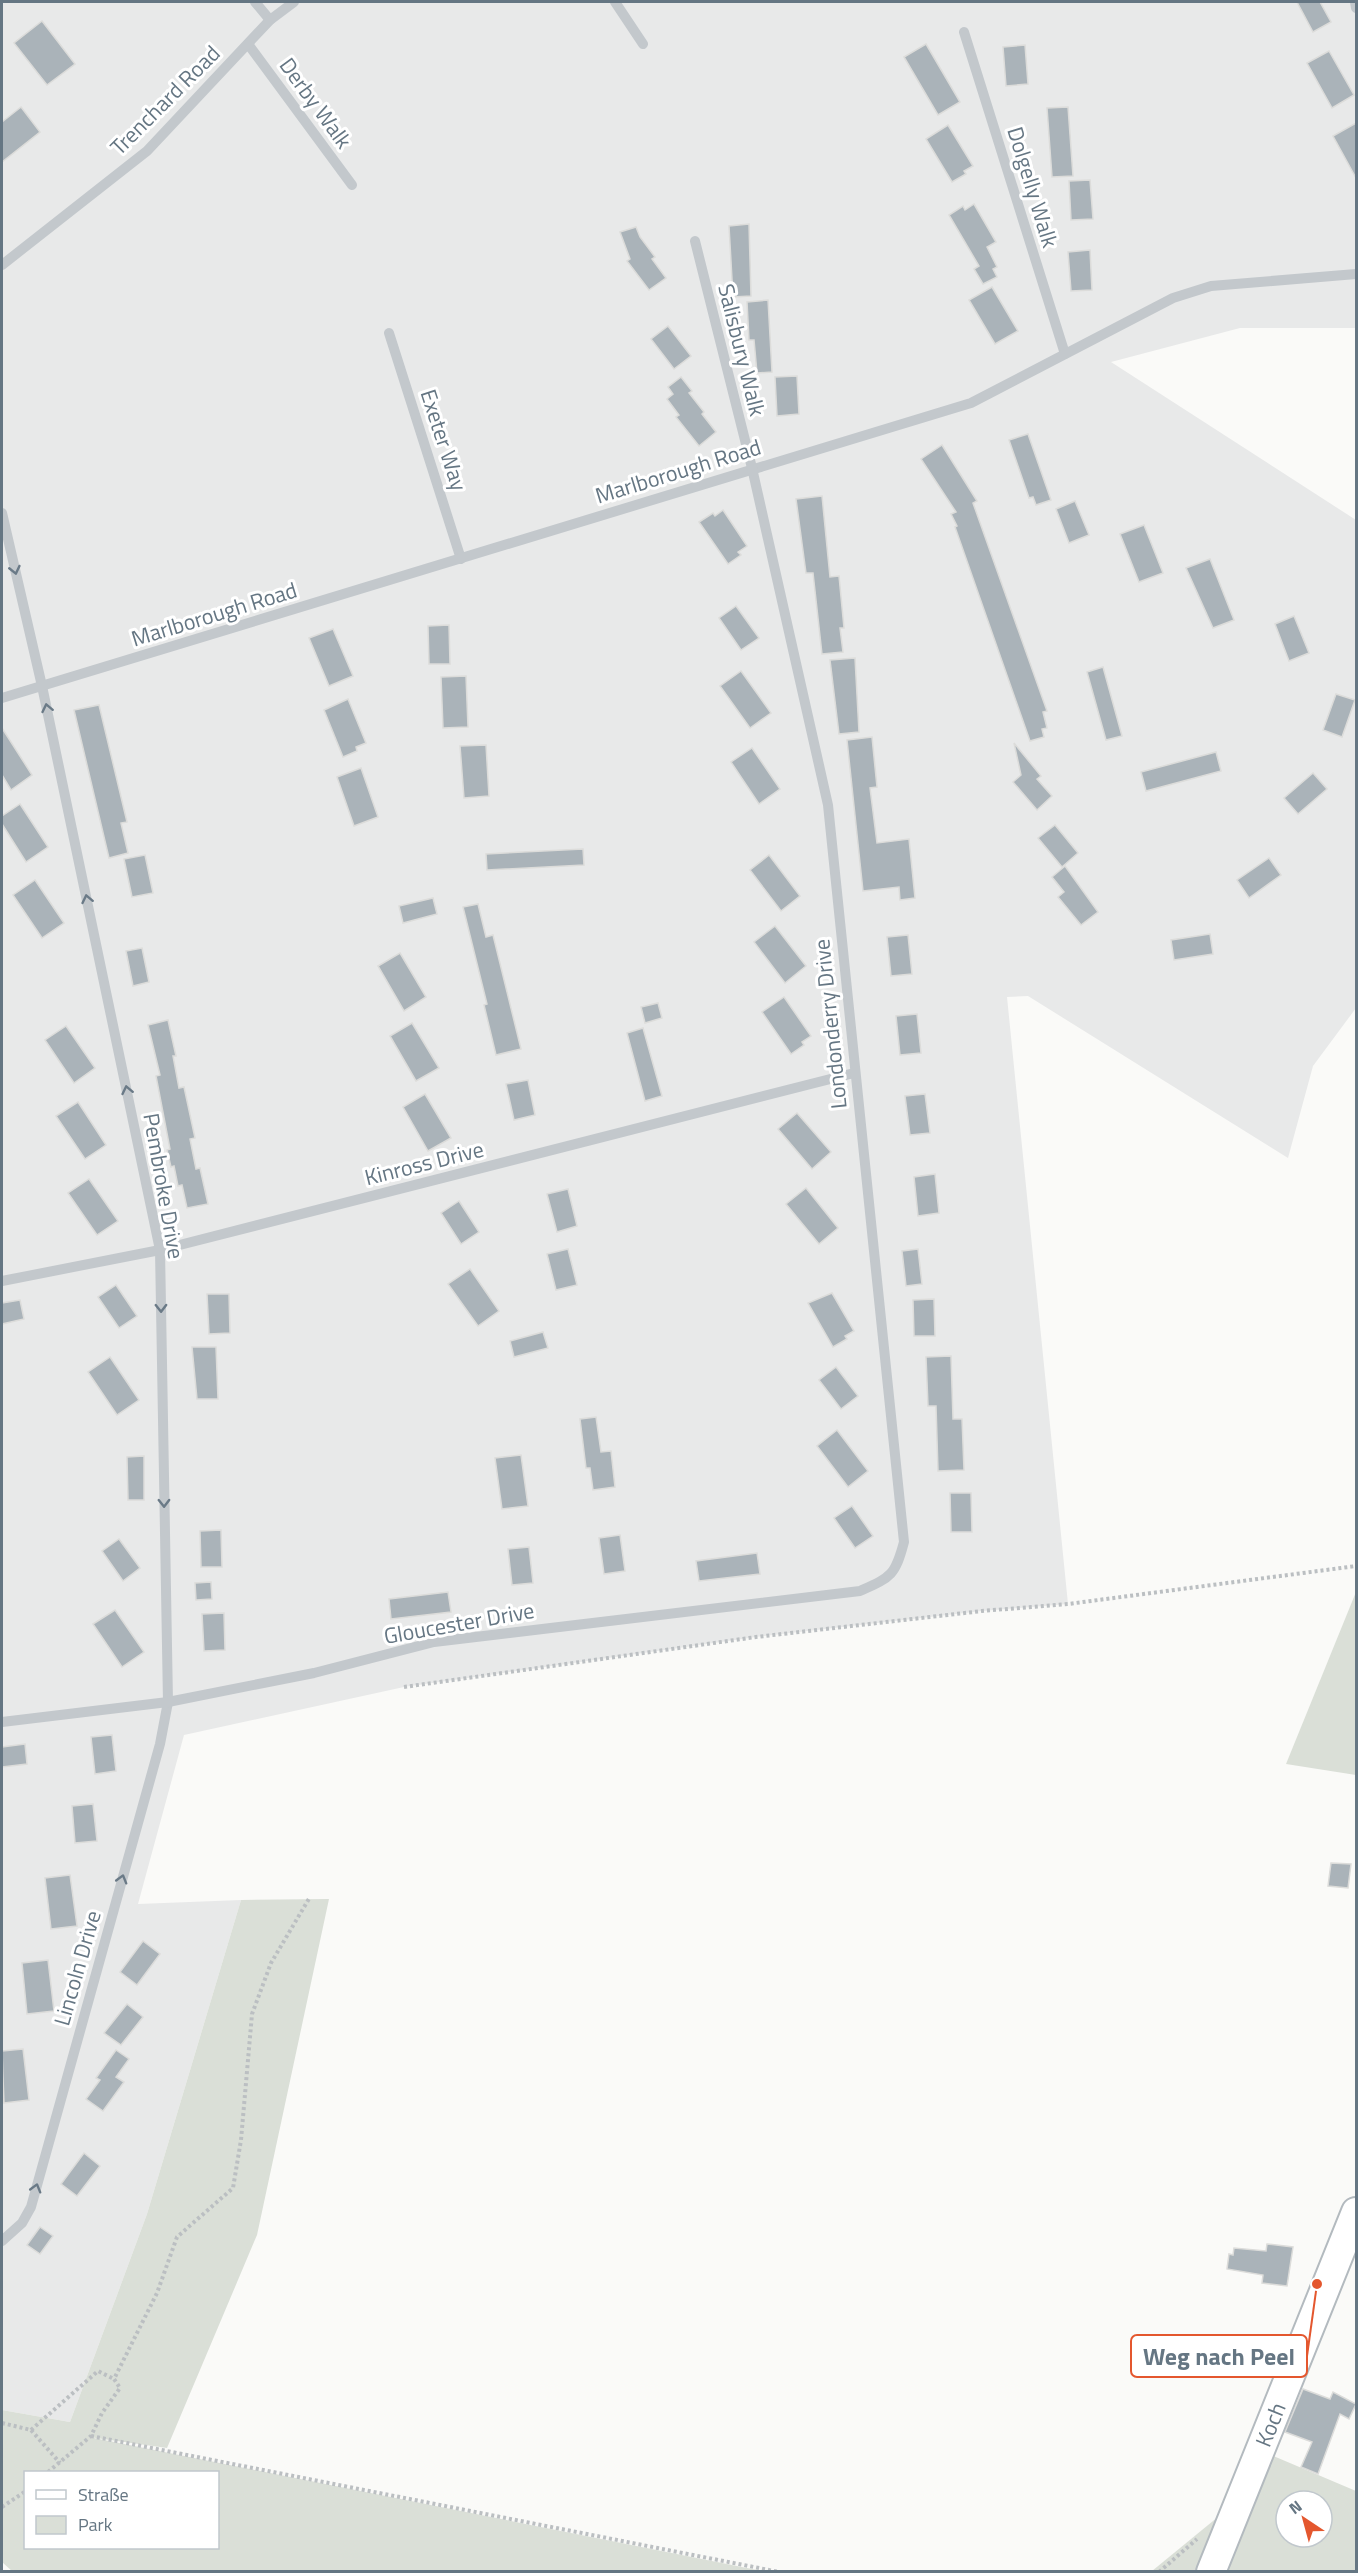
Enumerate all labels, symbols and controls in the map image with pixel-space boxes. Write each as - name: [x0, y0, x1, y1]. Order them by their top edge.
- street label: Trenchard Road: [102, 37, 228, 163]
- street label: Derby Walk: [271, 50, 361, 156]
- street label: Dolgelly Walk: [999, 122, 1068, 252]
- street label: Salisbury Walk: [709, 280, 775, 420]
- street label: Exeter Way: [412, 385, 476, 495]
- street label: Marlborough Road: [591, 430, 765, 512]
- one-way arrow: [7, 565, 20, 575]
- street label: Marlborough Road: [127, 573, 301, 655]
- one-way arrow: [41, 703, 54, 713]
- one-way arrow: [81, 894, 94, 904]
- street label: Londonderry Drive: [804, 937, 856, 1111]
- one-way arrow: [121, 1085, 134, 1095]
- street label: Pembroke Drive: [134, 1110, 194, 1262]
- street label: Kinross Drive: [361, 1132, 487, 1194]
- one-way arrow: [155, 1304, 167, 1313]
- one-way arrow: [158, 1499, 171, 1508]
- street label: Gloucester Drive: [381, 1593, 537, 1653]
- one-way arrow: [115, 1874, 127, 1884]
- street label: Lincoln Drive: [44, 1907, 110, 2029]
- one-way arrow: [29, 2183, 42, 2193]
- callout: Weg nach Peel: [1131, 2335, 1307, 2377]
- text: Weg nach Peel: [1143, 2338, 1295, 2374]
- street label: Koch: [1246, 2397, 1295, 2452]
- legend: [24, 2471, 219, 2549]
- text: Straße: [78, 2481, 129, 2508]
- north arrow: [1274, 2489, 1334, 2549]
- text: N: [1284, 2494, 1307, 2520]
- text: Park: [78, 2511, 113, 2538]

